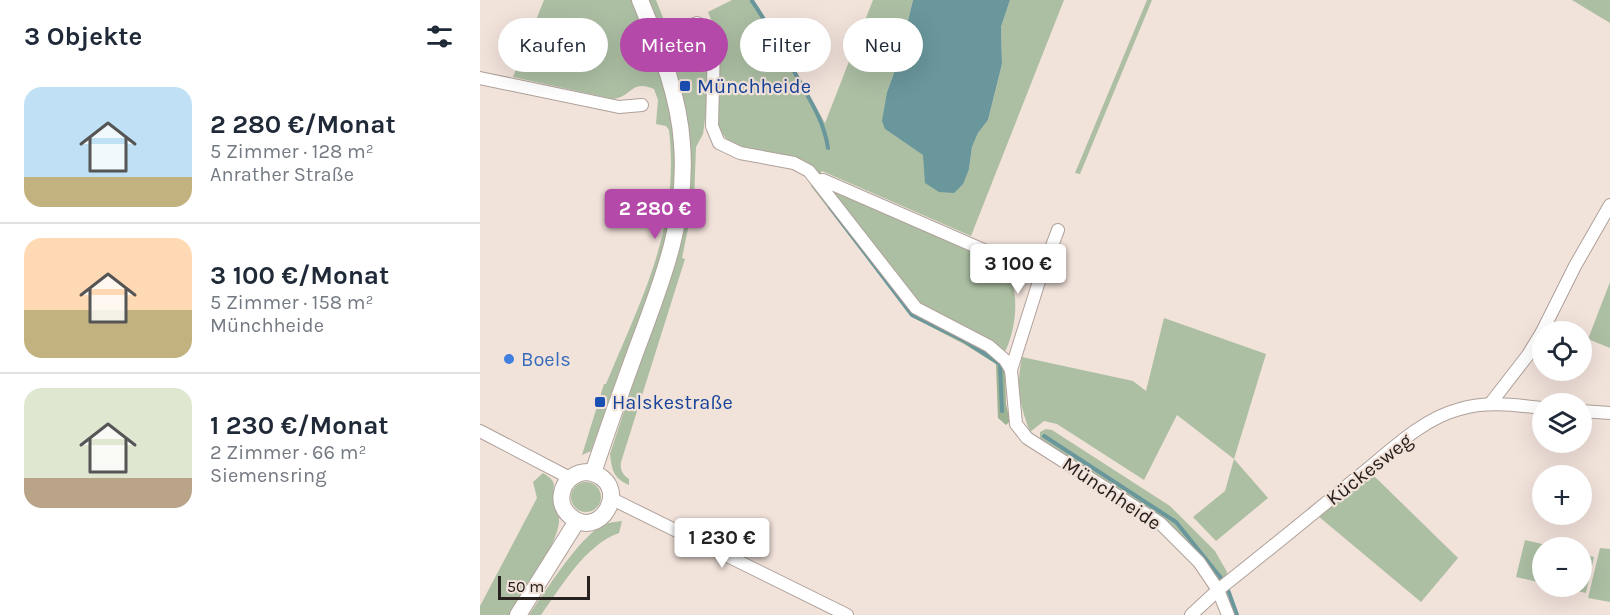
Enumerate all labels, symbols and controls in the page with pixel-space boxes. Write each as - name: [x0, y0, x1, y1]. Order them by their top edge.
- chip: Kaufen: [498, 18, 608, 72]
- chip: Mieten: [620, 18, 728, 72]
- chip: Filter: [740, 18, 831, 72]
- chip: Neu: [843, 18, 923, 72]
- icon: filters: [423, 20, 456, 53]
- text: 3 Objekte: [24, 21, 142, 52]
- place label: Münchheide: [697, 75, 811, 98]
- marker: Münchheide: [678, 79, 692, 93]
- text: 2 280 €/Monat: [210, 109, 396, 140]
- icon: home: [72, 111, 144, 183]
- text: 5 Zimmer · 128 m²: [210, 140, 374, 163]
- text: Anrather Straße: [210, 163, 354, 186]
- pin: 2 280 €: [600, 189, 710, 240]
- text: 2 280 €: [619, 197, 691, 220]
- pin: 3 100 €: [963, 244, 1073, 295]
- text: 3 100 €: [984, 252, 1052, 275]
- text: 3 100 €/Monat: [210, 260, 389, 291]
- icon: home: [72, 262, 144, 334]
- text: 5 Zimmer · 158 m²: [210, 291, 374, 314]
- text: Münchheide: [210, 314, 324, 337]
- map controls: [1532, 321, 1592, 597]
- button: locate: [1532, 321, 1592, 381]
- place label: Boels: [521, 348, 571, 371]
- marker: Boels: [502, 352, 516, 366]
- place label: Halskestraße: [612, 391, 733, 414]
- button: layers: [1532, 393, 1592, 453]
- marker: Halskestraße: [593, 395, 607, 409]
- text: 1 230 €/Monat: [210, 410, 389, 441]
- icon: home: [72, 412, 144, 484]
- street label: Kückesweg: [1322, 429, 1417, 510]
- text: 2 Zimmer · 66 m²: [210, 441, 367, 464]
- street label: Münchheide: [1058, 452, 1165, 535]
- text: Siemensring: [210, 464, 326, 487]
- button: +: [1532, 465, 1592, 525]
- pin: 1 230 €: [667, 518, 777, 569]
- text: 1 230 €: [688, 526, 756, 549]
- button: −: [1532, 537, 1592, 597]
- scale bar: [498, 573, 590, 600]
- text: 50 m: [507, 577, 544, 596]

